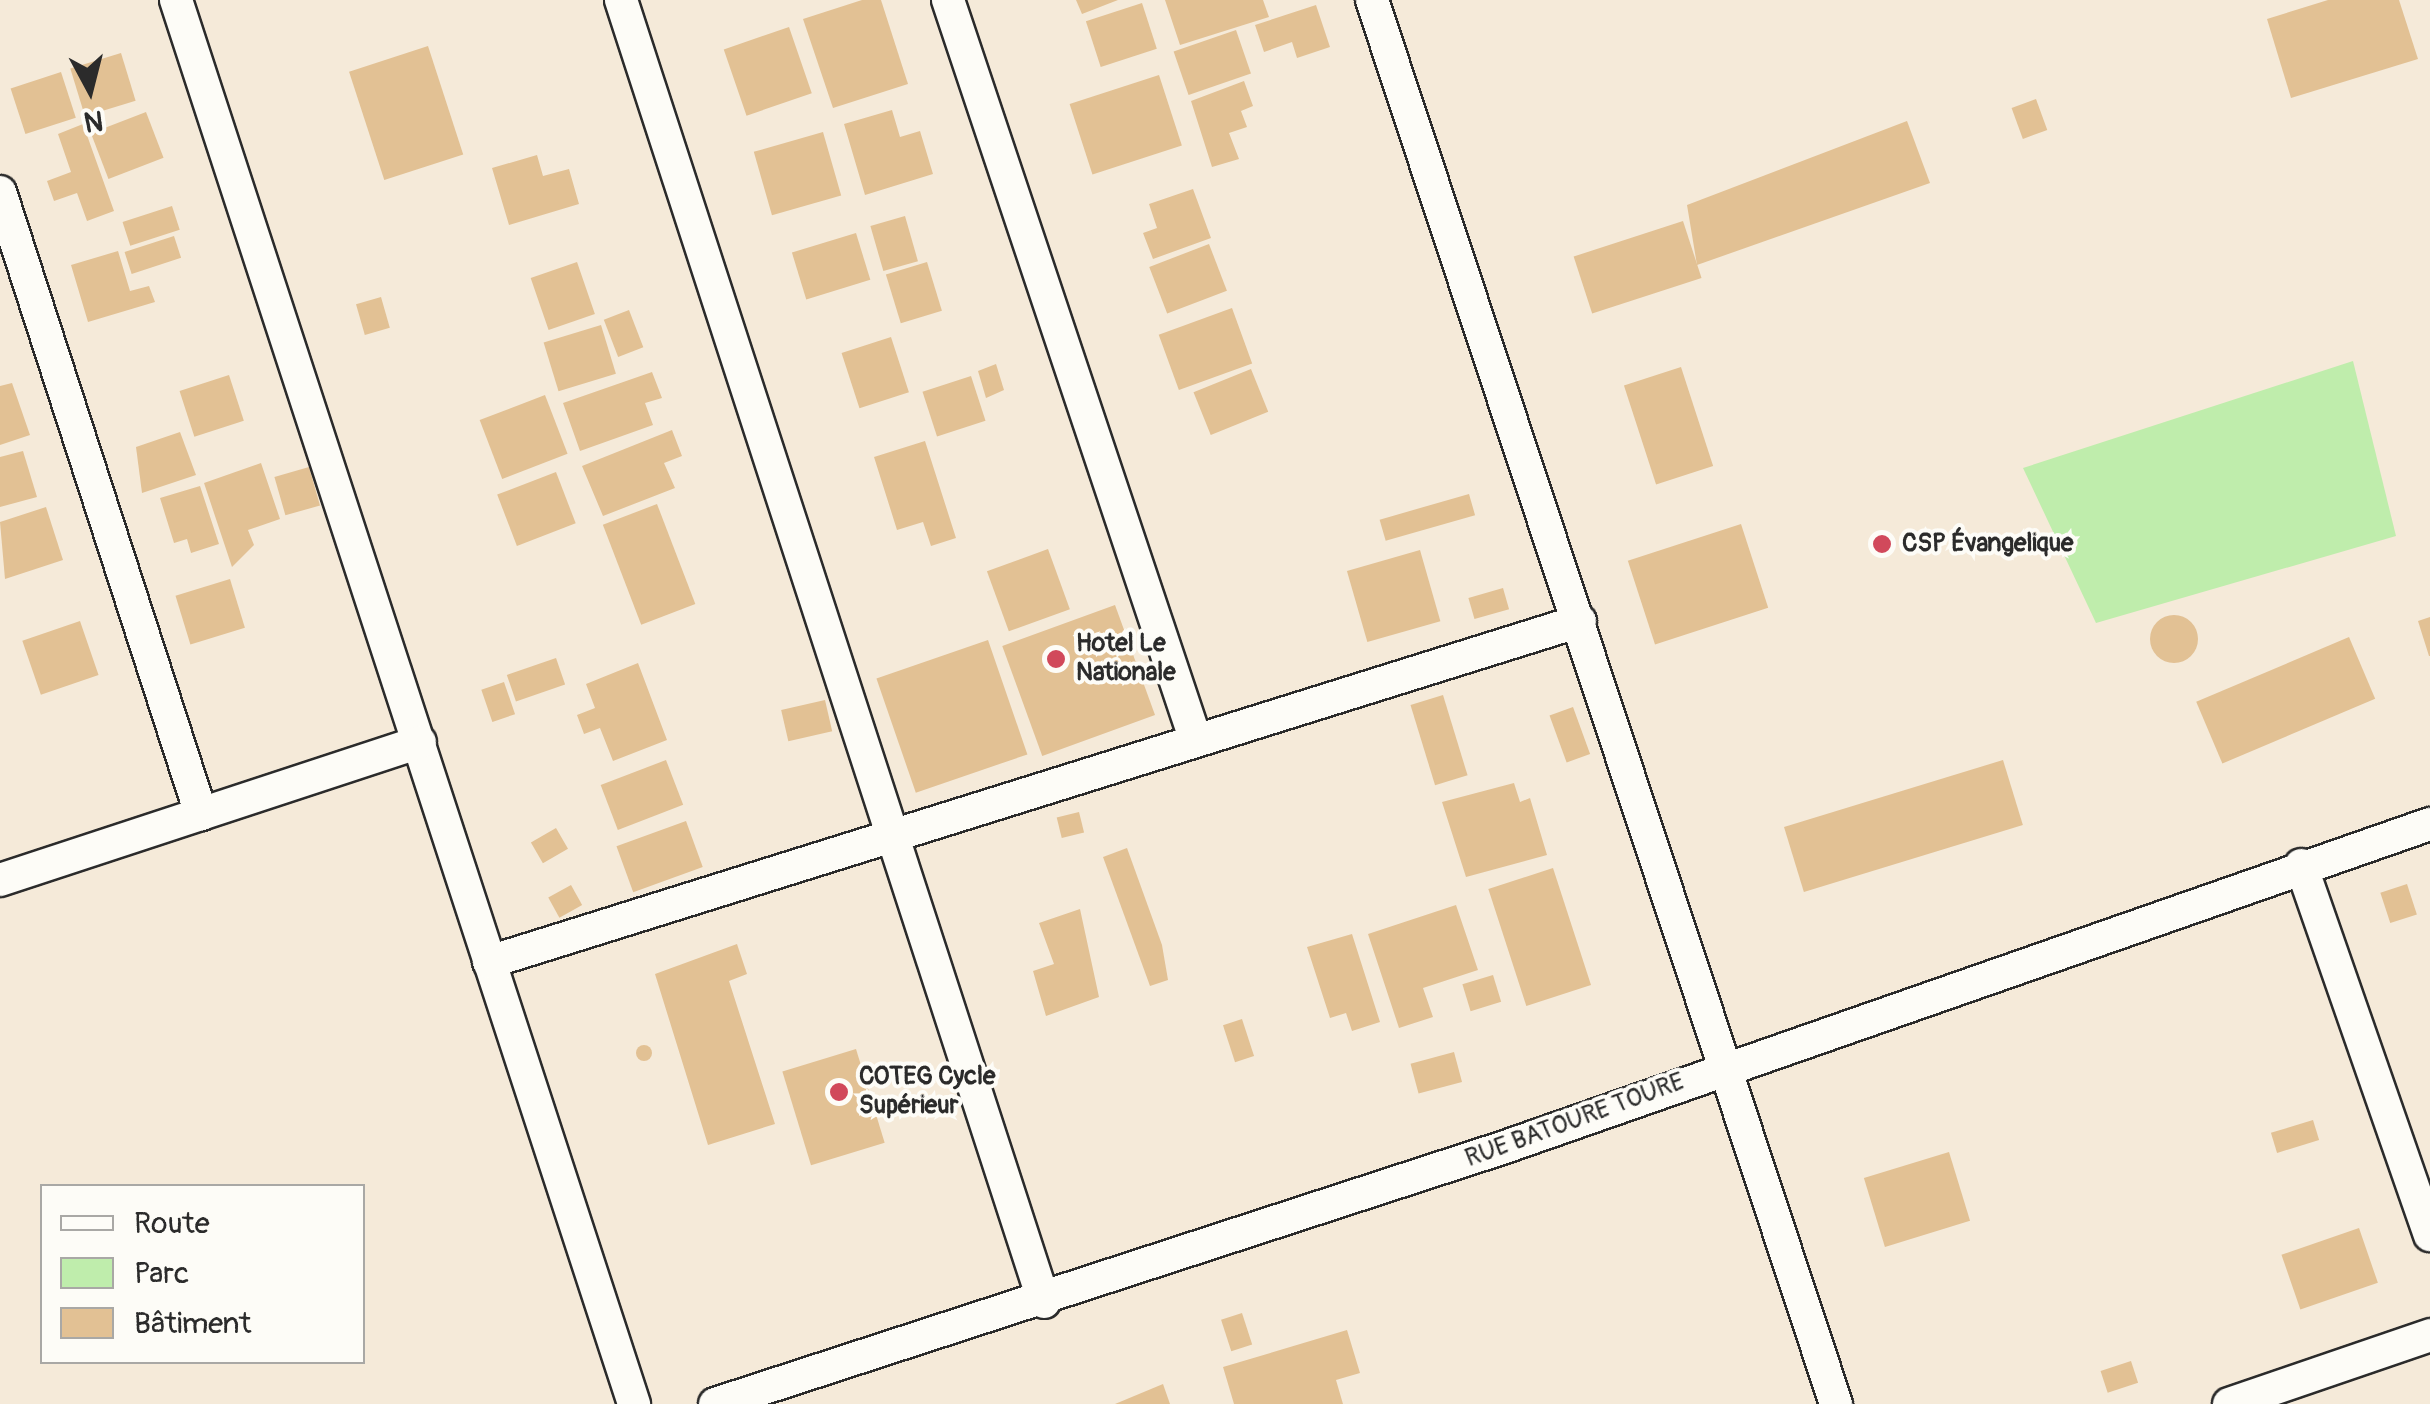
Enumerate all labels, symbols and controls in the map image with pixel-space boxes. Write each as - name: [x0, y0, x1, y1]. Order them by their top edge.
- north arrow: [40, 40, 140, 140]
- text: N: [82, 102, 105, 139]
- place label: CSP Évangelique: [1902, 529, 2073, 559]
- marker: CSP Évangelique: [1871, 533, 1893, 555]
- place label: Hotel Le Nationale: [1076, 630, 1176, 689]
- marker: Hotel Le Nationale: [1045, 648, 1067, 670]
- place label: COTEG Cycle Supérieur: [859, 1063, 995, 1122]
- street label: RUE BATOURE TOURE: [1461, 1067, 1689, 1175]
- marker: COTEG Cycle Supérieur: [828, 1081, 850, 1103]
- legend: [40, 1184, 365, 1364]
- text: Route: [134, 1205, 209, 1242]
- text: Parc: [134, 1255, 189, 1292]
- text: Bâtiment: [134, 1305, 251, 1342]

